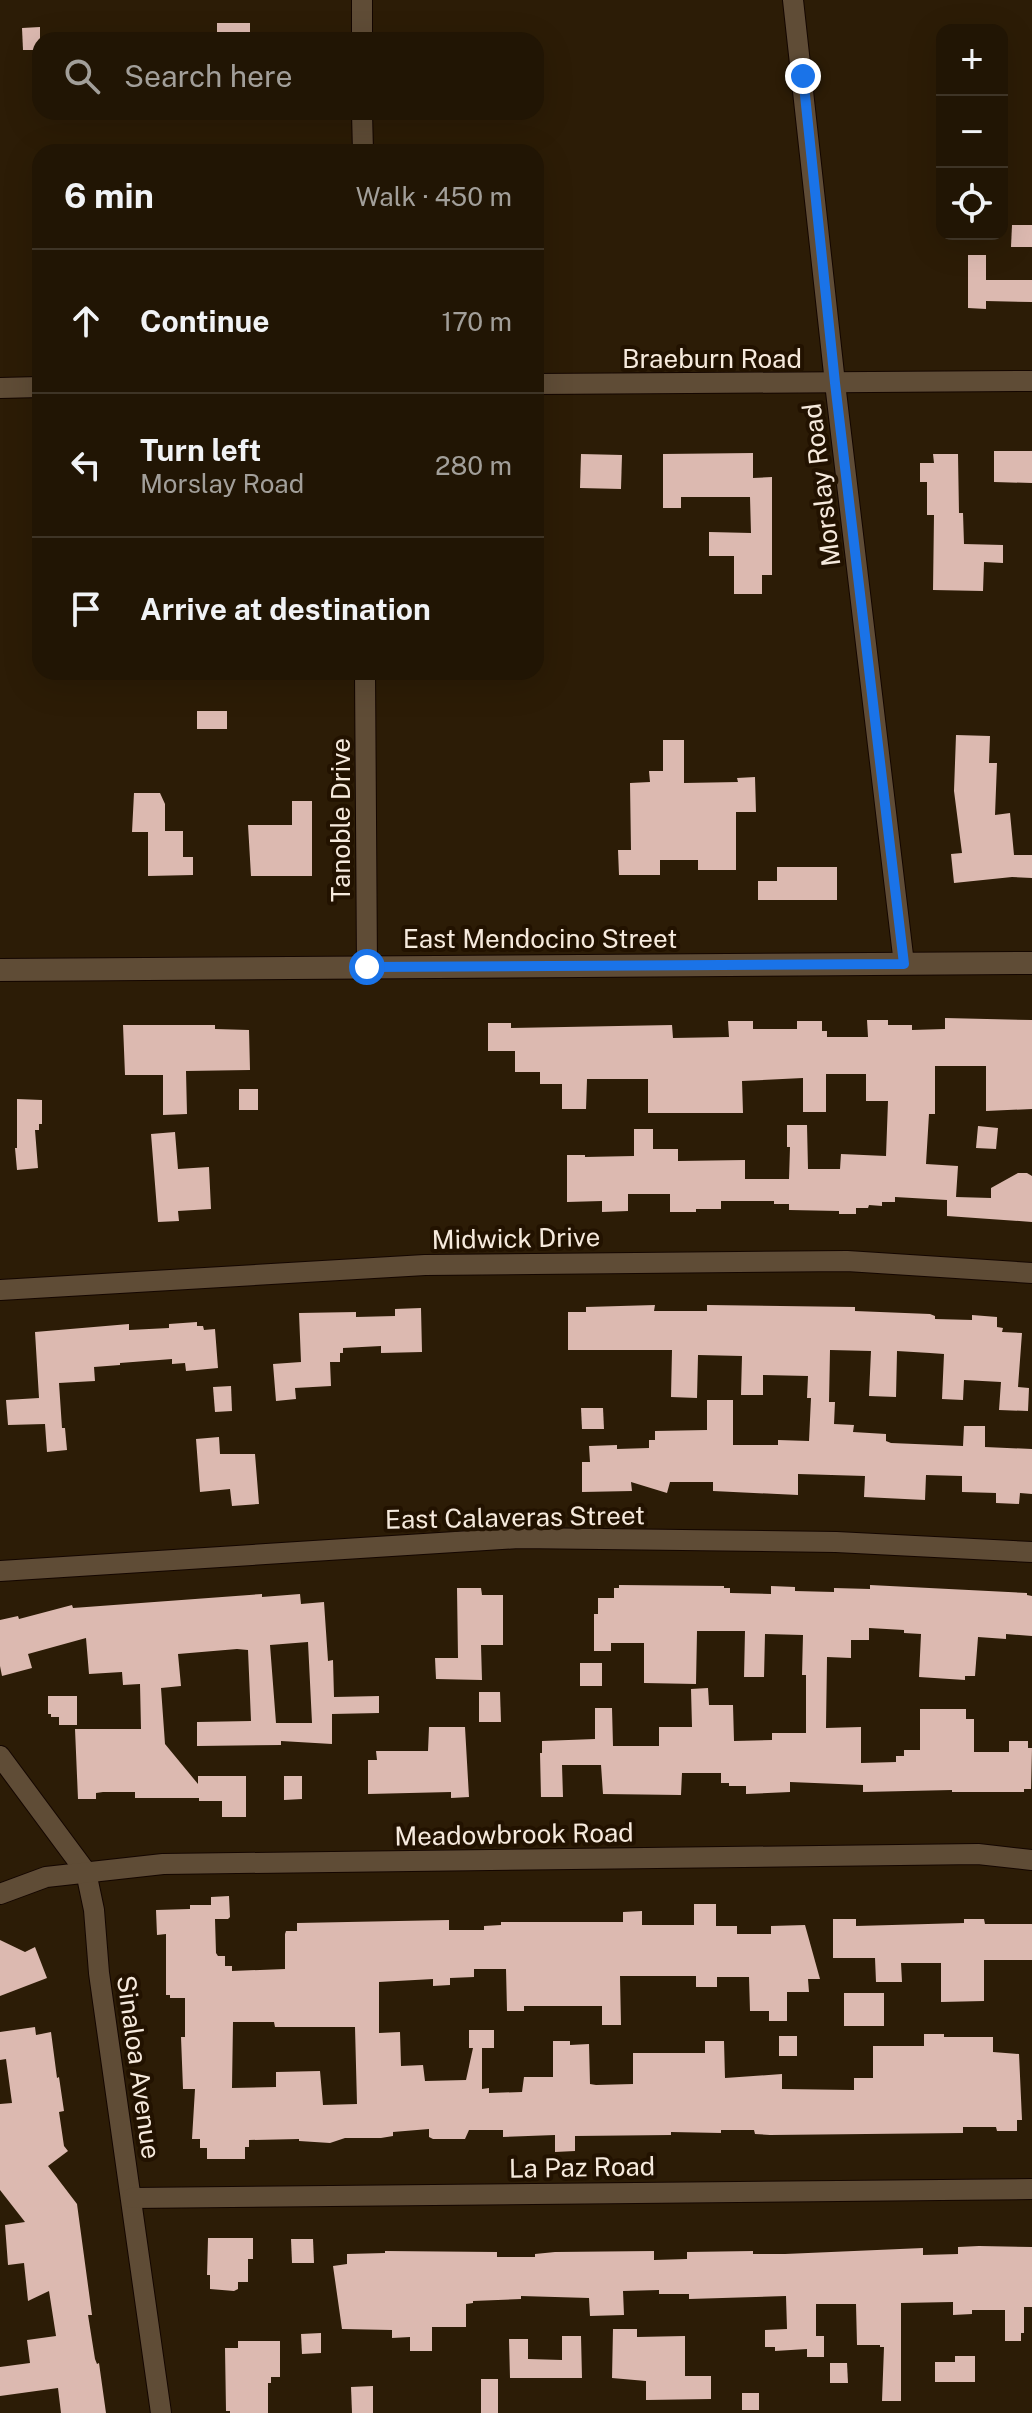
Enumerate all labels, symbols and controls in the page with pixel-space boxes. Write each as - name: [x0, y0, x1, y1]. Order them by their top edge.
- map controls: [936, 24, 1008, 240]
- button: +: [936, 24, 1008, 96]
- search box: [32, 32, 544, 120]
- icon: search: [60, 54, 104, 98]
- text: Search here: [124, 58, 292, 94]
- route end: [785, 58, 821, 94]
- button: −: [936, 96, 1008, 168]
- button: locate: [936, 168, 1008, 240]
- text: 6 min: [64, 176, 154, 216]
- text: Walk · 450 m: [356, 181, 512, 212]
- icon: ahead: [64, 299, 108, 343]
- text: Continue: [140, 303, 270, 339]
- text: 170 m: [442, 306, 512, 337]
- street label: Braeburn Road: [622, 343, 802, 374]
- street label: Morslay Road: [796, 402, 846, 568]
- text: Turn left: [140, 432, 261, 468]
- icon: left: [64, 443, 108, 487]
- text: 280 m: [435, 450, 512, 481]
- text: Morslay Road: [140, 468, 304, 499]
- icon: arrive: [64, 587, 108, 631]
- text: Arrive at destination: [140, 591, 431, 627]
- street label: Tanoble Drive: [325, 738, 356, 902]
- street label: East Mendocino Street: [403, 923, 677, 954]
- route start: [349, 949, 385, 985]
- street label: Midwick Drive: [431, 1221, 601, 1255]
- street label: East Calaveras Street: [385, 1499, 645, 1535]
- street label: Meadowbrook Road: [394, 1816, 634, 1852]
- street label: Sinaloa Avenue: [111, 1973, 167, 2161]
- street label: La Paz Road: [509, 2150, 655, 2184]

